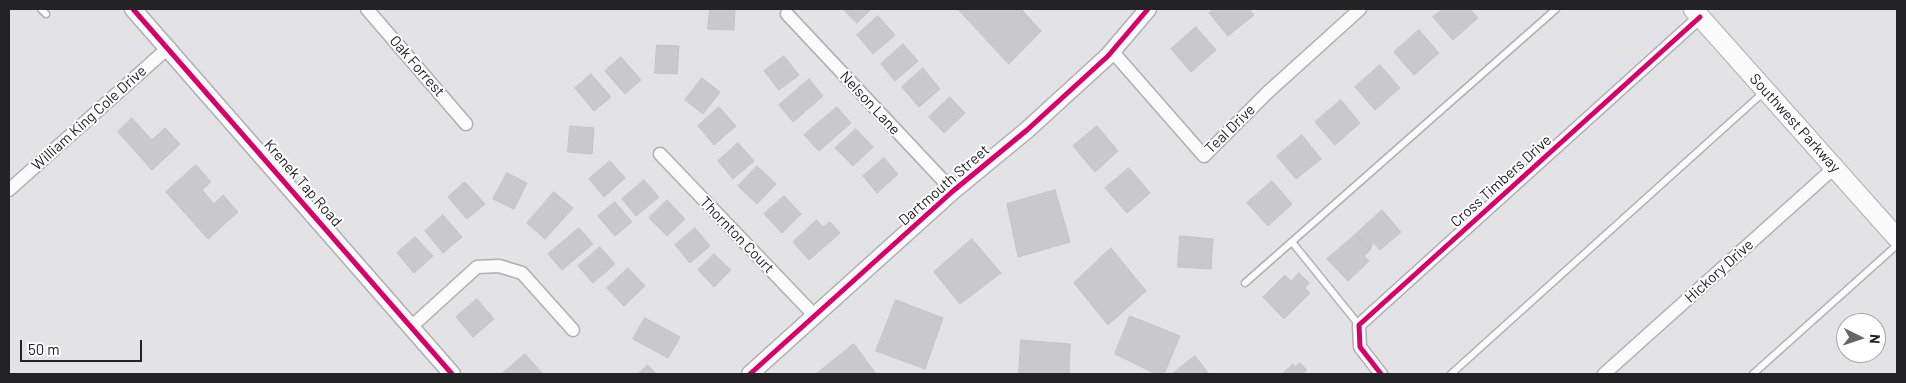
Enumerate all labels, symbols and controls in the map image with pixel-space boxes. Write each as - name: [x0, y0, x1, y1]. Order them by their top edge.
- street label: Oak Forrest: [386, 32, 448, 100]
- street label: William King Cole Drive: [28, 62, 150, 174]
- street label: Nelson Lane: [836, 68, 904, 138]
- street label: Southwest Parkway: [1746, 70, 1844, 176]
- street label: Teal Drive: [1201, 101, 1259, 157]
- street label: Cross Timbers Drive: [1447, 131, 1555, 231]
- street label: Krenek Tap Road: [260, 136, 346, 230]
- street label: Dartmouth Street: [895, 141, 993, 229]
- street label: Thornton Court: [696, 193, 778, 277]
- street label: Hickory Drive: [1681, 236, 1757, 306]
- north arrow: [1836, 313, 1886, 363]
- scale bar: [22, 330, 145, 362]
- text: N: [1867, 334, 1884, 344]
- text: 50 m: [28, 340, 60, 358]

